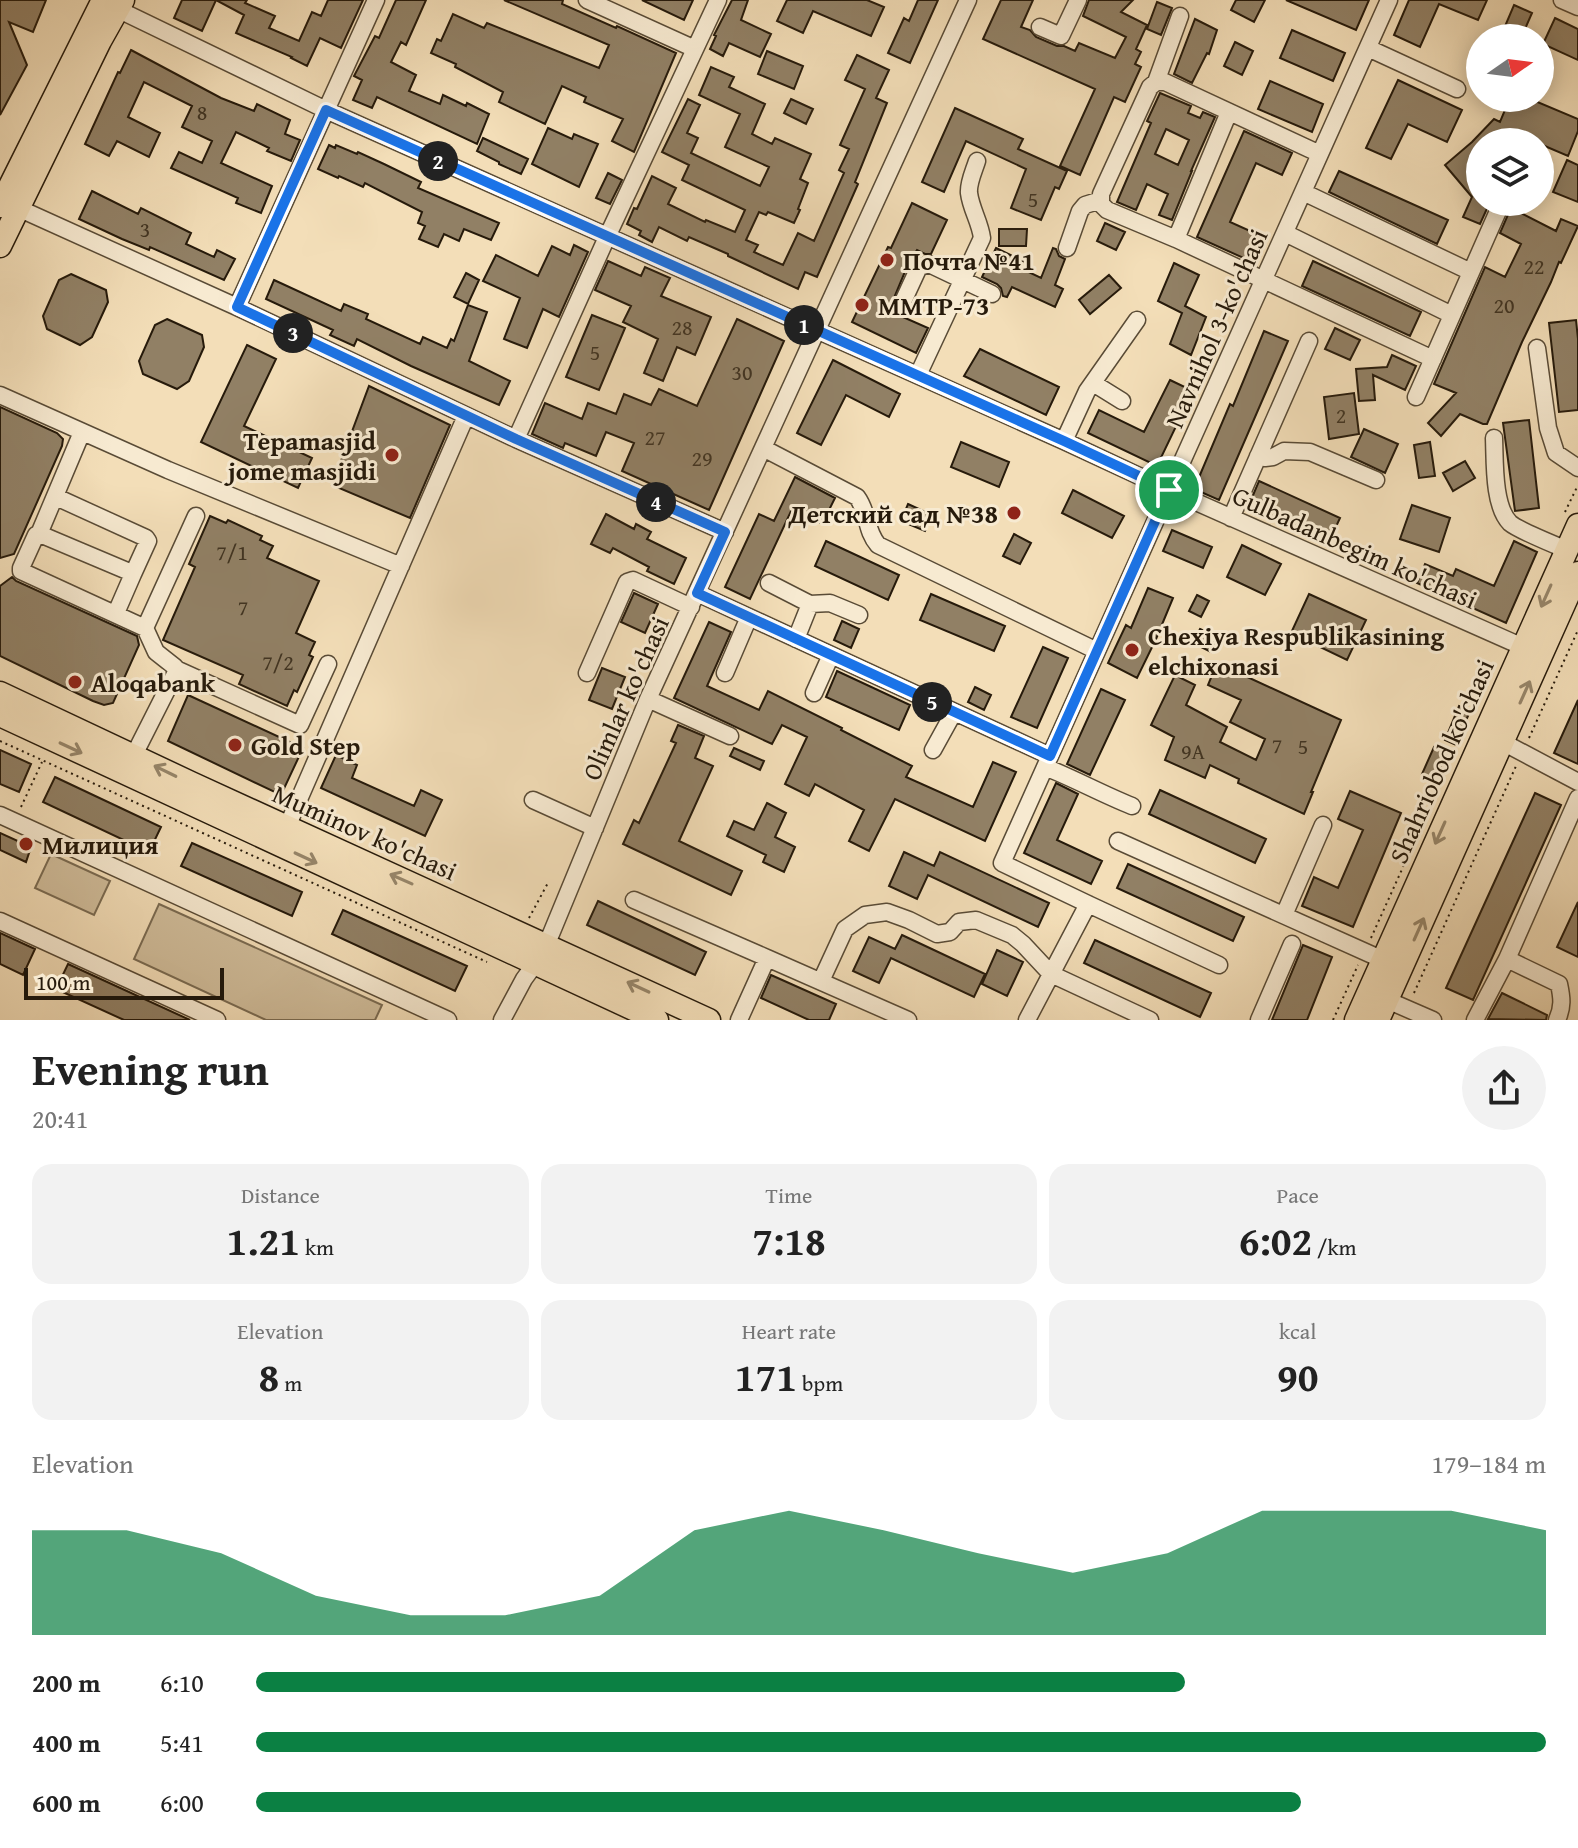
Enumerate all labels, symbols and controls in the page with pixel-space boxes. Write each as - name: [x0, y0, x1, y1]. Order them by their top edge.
- north arrow: [1466, 24, 1554, 112]
- map controls: [1466, 24, 1554, 216]
- house number: 8: [197, 96, 207, 128]
- button: layers: [1466, 128, 1554, 216]
- pin: 2: [418, 141, 458, 181]
- text: 2: [432, 145, 444, 177]
- house number: 5: [1028, 183, 1038, 215]
- house number: 3: [140, 213, 150, 245]
- street label: Navnihol 3-ko'chasi: [1155, 222, 1277, 434]
- place label: Почта №41: [903, 241, 1035, 280]
- house number: 22: [1523, 250, 1545, 282]
- marker: Почта №41: [878, 251, 896, 269]
- place label: MMTP-73: [878, 286, 990, 325]
- house number: 20: [1493, 289, 1515, 321]
- marker: MMTP-73: [853, 296, 871, 314]
- pin: 1: [784, 305, 824, 345]
- text: 1: [798, 309, 810, 341]
- house number: 28: [671, 311, 693, 343]
- pin: 3: [273, 313, 313, 353]
- text: 3: [287, 317, 299, 349]
- house number: 5: [590, 336, 600, 368]
- house number: 30: [731, 356, 753, 388]
- house number: 2: [1336, 399, 1346, 431]
- place label: Tepamasjid jome masjidi: [224, 421, 376, 490]
- house number: 27: [644, 421, 666, 453]
- house number: 29: [691, 442, 713, 474]
- marker: Tepamasjid jome masjidi: [383, 446, 401, 464]
- pin: [1135, 456, 1203, 524]
- icon: arrive: [1147, 468, 1191, 512]
- street label: Gulbadanbegim ko'chasi: [1226, 475, 1484, 619]
- pin: 4: [636, 482, 676, 522]
- text: 4: [650, 486, 662, 518]
- place label: Детский сад №38: [787, 494, 998, 533]
- marker: Детский сад №38: [1005, 504, 1023, 522]
- house number: 7/1: [216, 536, 248, 568]
- one-way arrow: [1538, 584, 1553, 608]
- house number: 7: [238, 591, 248, 623]
- street label: Olimlar ko'chasi: [571, 610, 679, 786]
- place label: Chexiya Respublikasining elchixonasi: [1148, 616, 1444, 685]
- marker: Chexiya Respublikasining elchixonasi: [1123, 641, 1141, 659]
- house number: 7/2: [262, 646, 294, 678]
- street label: Shahriobod ko'chasi: [1378, 653, 1504, 869]
- place label: Aloqabank: [91, 663, 215, 702]
- marker: Aloqabank: [66, 673, 84, 691]
- one-way arrow: [1519, 680, 1534, 704]
- pin: 5: [912, 682, 952, 722]
- text: 5: [926, 686, 938, 718]
- place label: Gold Step: [251, 726, 361, 765]
- house number: 7: [1272, 729, 1282, 761]
- house number: 5: [1298, 730, 1308, 762]
- house number: 9A: [1181, 735, 1206, 767]
- marker: Gold Step: [226, 736, 244, 754]
- one-way arrow: [58, 741, 82, 756]
- one-way arrow: [154, 763, 178, 778]
- street label: Muminov ko'chasi: [267, 774, 463, 890]
- one-way arrow: [1431, 820, 1446, 845]
- place label: Милиция: [42, 825, 159, 864]
- marker: Милиция: [17, 835, 35, 853]
- one-way arrow: [294, 851, 318, 866]
- one-way arrow: [390, 871, 414, 886]
- one-way arrow: [1412, 917, 1427, 941]
- scale bar: [24, 964, 224, 1000]
- text: 100 m: [36, 966, 91, 998]
- one-way arrow: [626, 979, 650, 994]
- text: Evening run: [32, 1037, 269, 1101]
- button: share: [1462, 1046, 1546, 1130]
- text: 20:41: [32, 1099, 88, 1138]
- text: Distance: [241, 1179, 320, 1211]
- text: Time: [766, 1179, 812, 1211]
- text: Pace: [1277, 1179, 1319, 1211]
- text: 1.21: [227, 1211, 300, 1270]
- text: 7:18: [752, 1211, 826, 1270]
- text: 6:02: [1239, 1211, 1312, 1270]
- text: km: [300, 1231, 334, 1263]
- text: /km: [1312, 1231, 1357, 1263]
- text: Elevation: [237, 1315, 323, 1347]
- text: Heart rate: [742, 1315, 836, 1347]
- text: kcal: [1279, 1315, 1316, 1347]
- text: 8: [259, 1347, 279, 1406]
- text: 171: [735, 1347, 797, 1406]
- text: 90: [1277, 1347, 1318, 1406]
- text: m: [279, 1367, 302, 1399]
- text: bpm: [797, 1367, 843, 1399]
- text: Elevation: [32, 1444, 134, 1483]
- text: 179–184 m: [1432, 1444, 1546, 1483]
- text: 200 m: [32, 1663, 100, 1702]
- text: 6:10: [160, 1663, 204, 1702]
- text: 400 m: [32, 1723, 100, 1762]
- text: 5:41: [160, 1723, 204, 1762]
- text: 600 m: [32, 1783, 100, 1822]
- text: 6:00: [160, 1783, 204, 1822]

